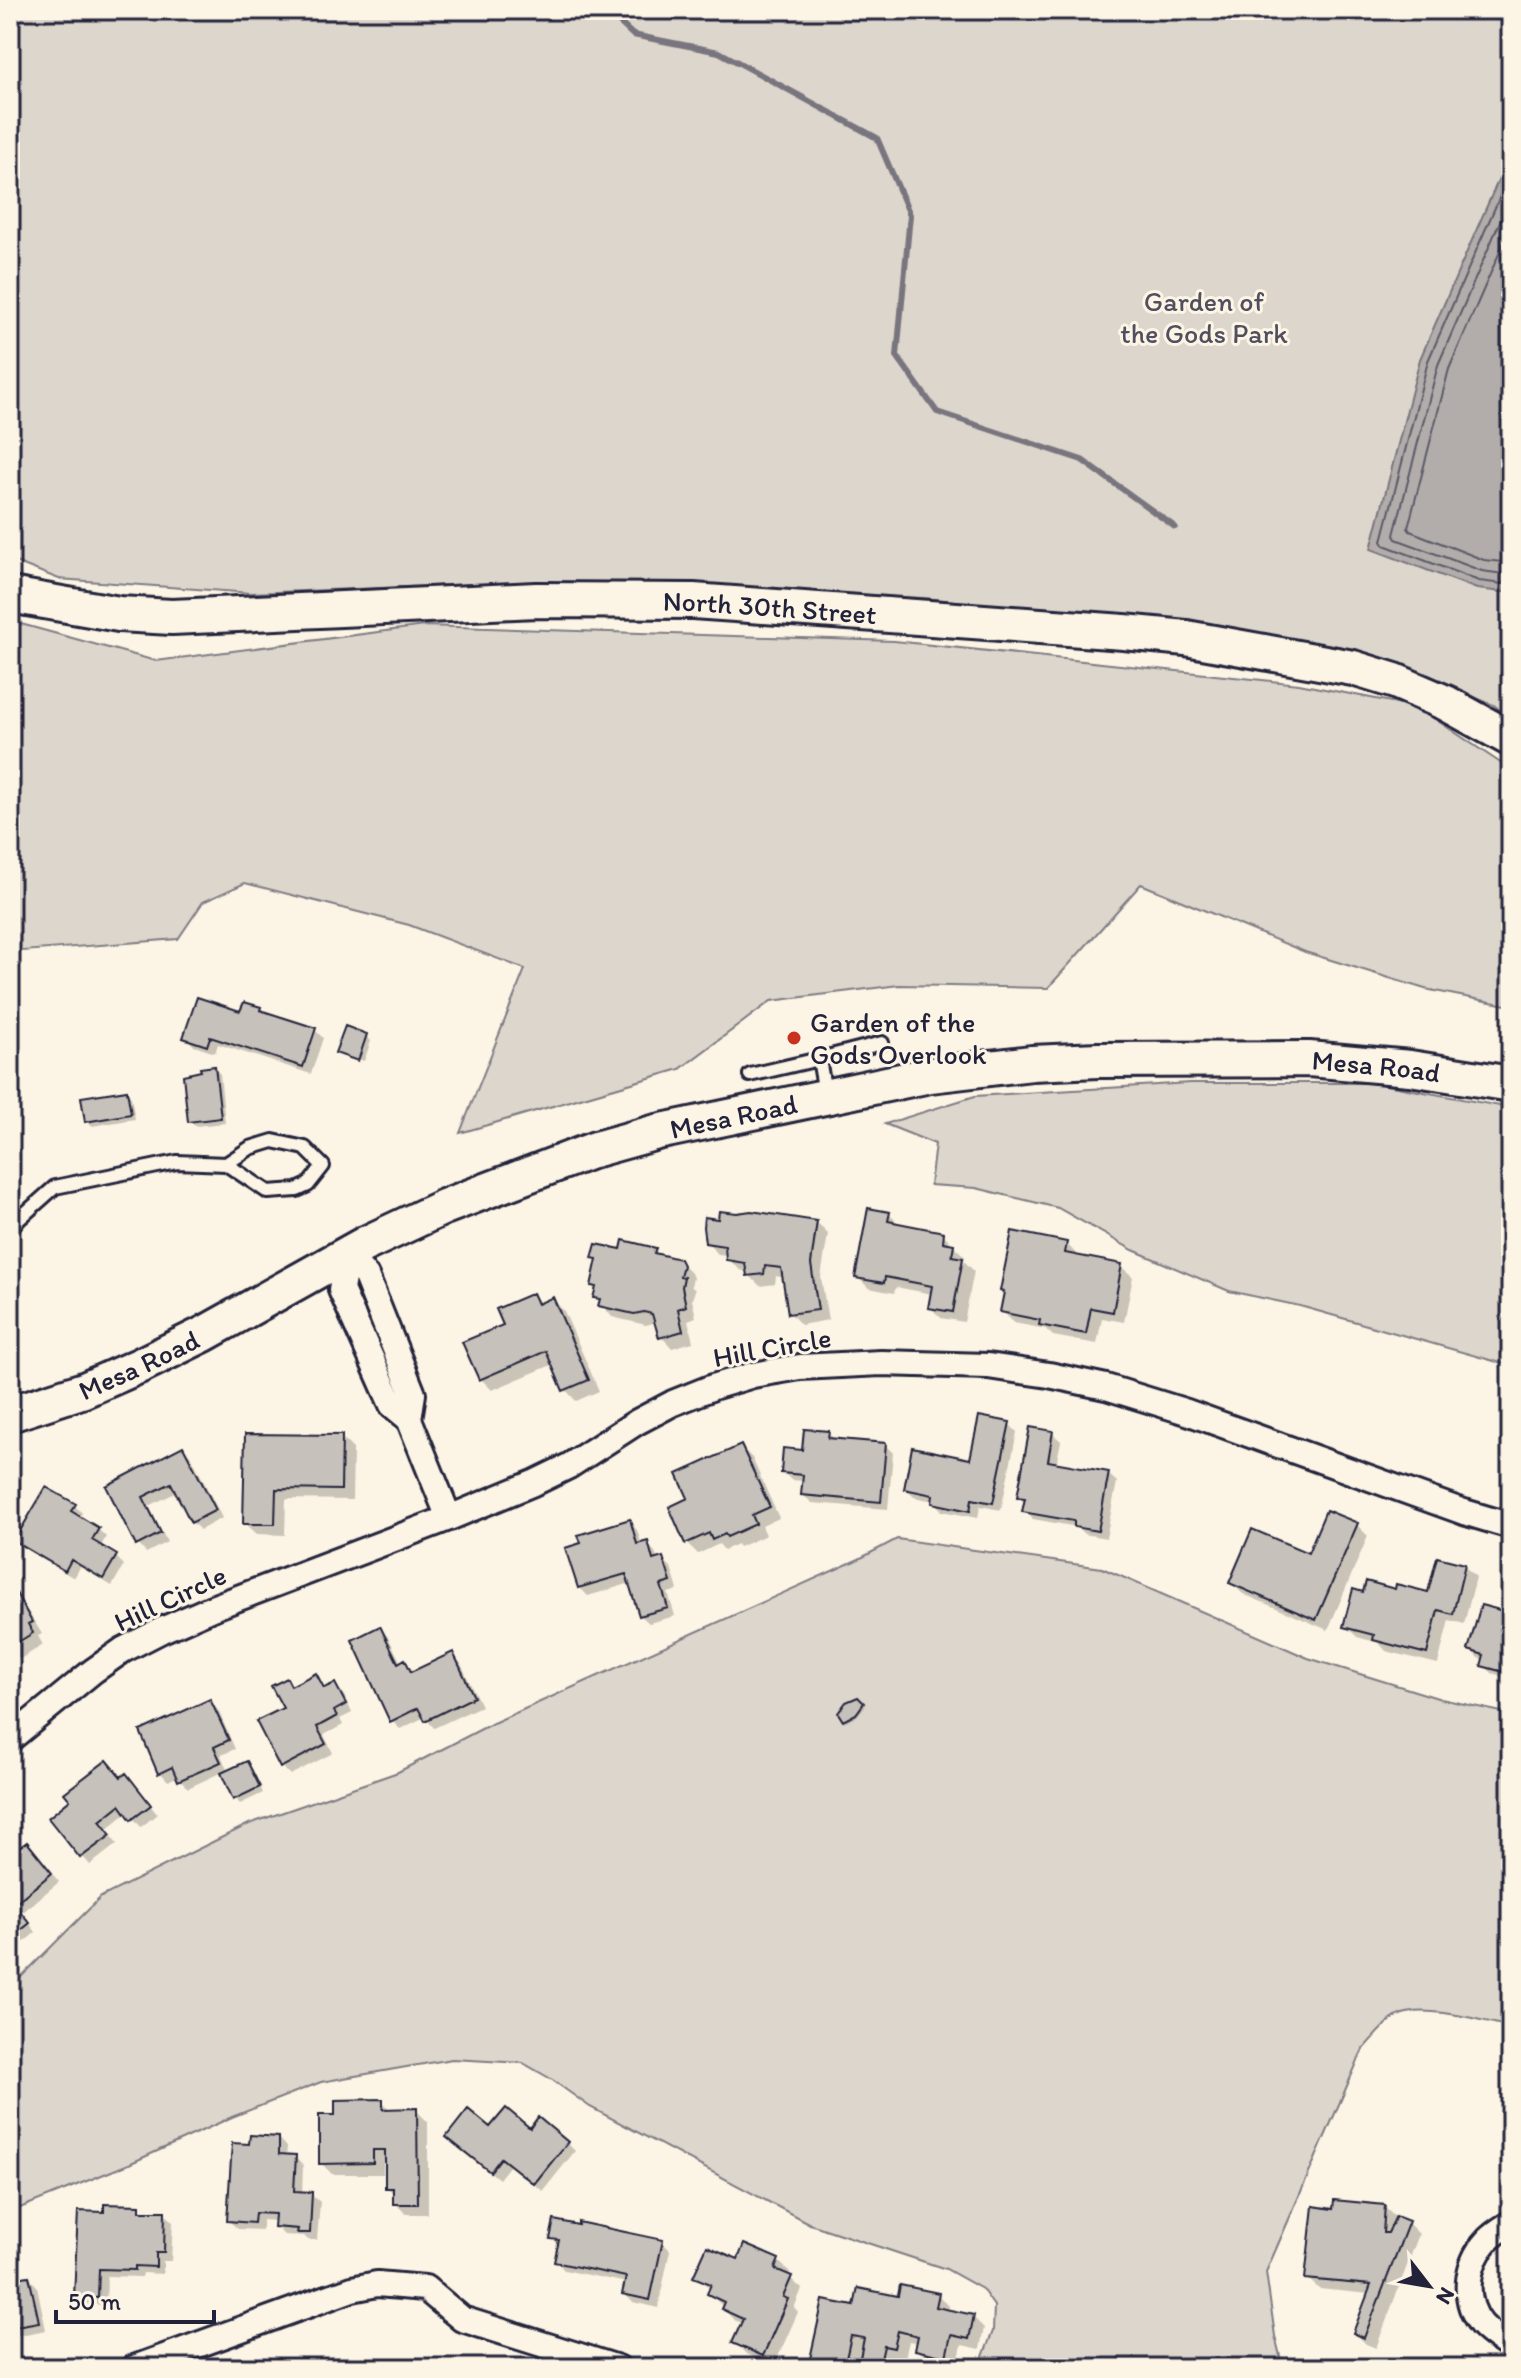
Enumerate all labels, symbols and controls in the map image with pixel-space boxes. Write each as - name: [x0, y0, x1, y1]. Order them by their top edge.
- park label: Garden of the Gods Park: [1120, 284, 1288, 350]
- street label: North 30th Street: [663, 584, 878, 631]
- place label: Garden of the Gods Overlook: [810, 1005, 987, 1071]
- marker: Garden of the Gods Overlook: [785, 1029, 803, 1047]
- street label: Mesa Road: [1310, 1042, 1443, 1090]
- street label: Mesa Road: [667, 1086, 800, 1146]
- street label: Hill Circle: [710, 1320, 834, 1374]
- street label: Mesa Road: [73, 1322, 205, 1407]
- street label: Hill Circle: [109, 1557, 231, 1639]
- north arrow: [1389, 2246, 1469, 2326]
- scale bar: [56, 2274, 214, 2324]
- text: N: [1430, 2283, 1461, 2309]
- text: 50 m: [68, 2287, 121, 2316]

